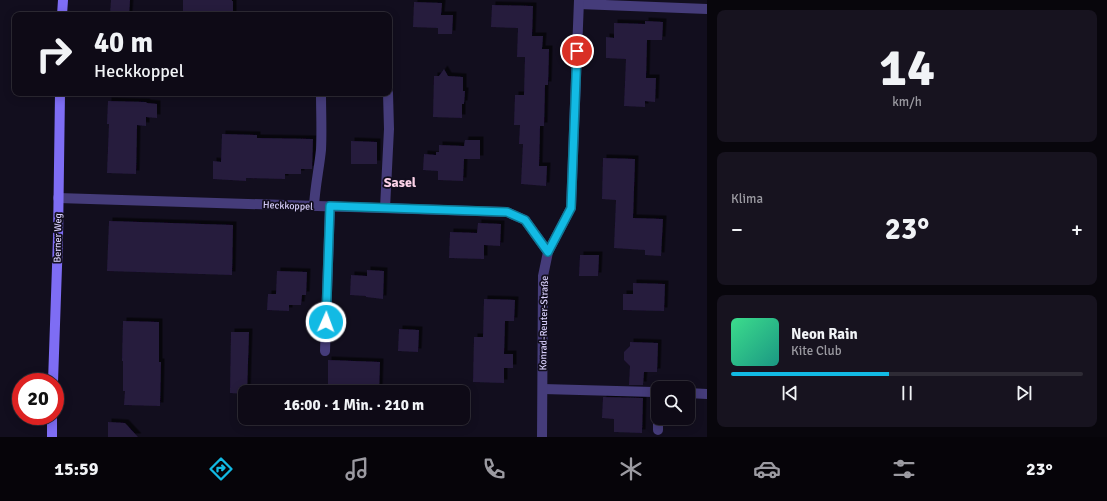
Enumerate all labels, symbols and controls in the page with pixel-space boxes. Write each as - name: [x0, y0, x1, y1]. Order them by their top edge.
- text: 40 m: [94, 26, 153, 60]
- icon: right: [28, 28, 80, 80]
- pin: [560, 34, 594, 68]
- text: 14: [879, 36, 935, 100]
- icon: arrive: [566, 40, 588, 62]
- text: Heckkoppel: [94, 60, 184, 82]
- text: km/h: [892, 94, 922, 110]
- district label: Sasel: [384, 174, 417, 191]
- text: Klima: [731, 191, 763, 207]
- street label: Heckkoppel: [263, 199, 313, 213]
- text: 23°: [885, 211, 929, 248]
- street label: Berner Weg: [52, 213, 64, 263]
- text: −: [731, 216, 743, 243]
- text: +: [1071, 216, 1083, 243]
- street label: Konrad-Reuter-Straße: [537, 275, 551, 371]
- position arrow: [305, 301, 347, 343]
- text: Neon Rain: [791, 325, 858, 343]
- text: Kite Club: [791, 343, 842, 359]
- speed limit sign: 20: [12, 373, 64, 425]
- map controls: [651, 381, 695, 425]
- button: search: [651, 381, 695, 425]
- icon: previous: [779, 382, 801, 404]
- icon: pause: [896, 382, 918, 404]
- icon: next: [1013, 382, 1035, 404]
- text: 16:00 · 1 Min. · 210 m: [284, 396, 424, 414]
- icon: directions: [207, 455, 235, 483]
- icon: music: [343, 455, 371, 483]
- icon: phone: [480, 455, 508, 483]
- icon: climate: [617, 455, 645, 483]
- icon: car: [753, 455, 781, 483]
- icon: filters: [890, 455, 918, 483]
- text: 15:59: [54, 458, 98, 480]
- text: 23°: [1026, 458, 1053, 480]

